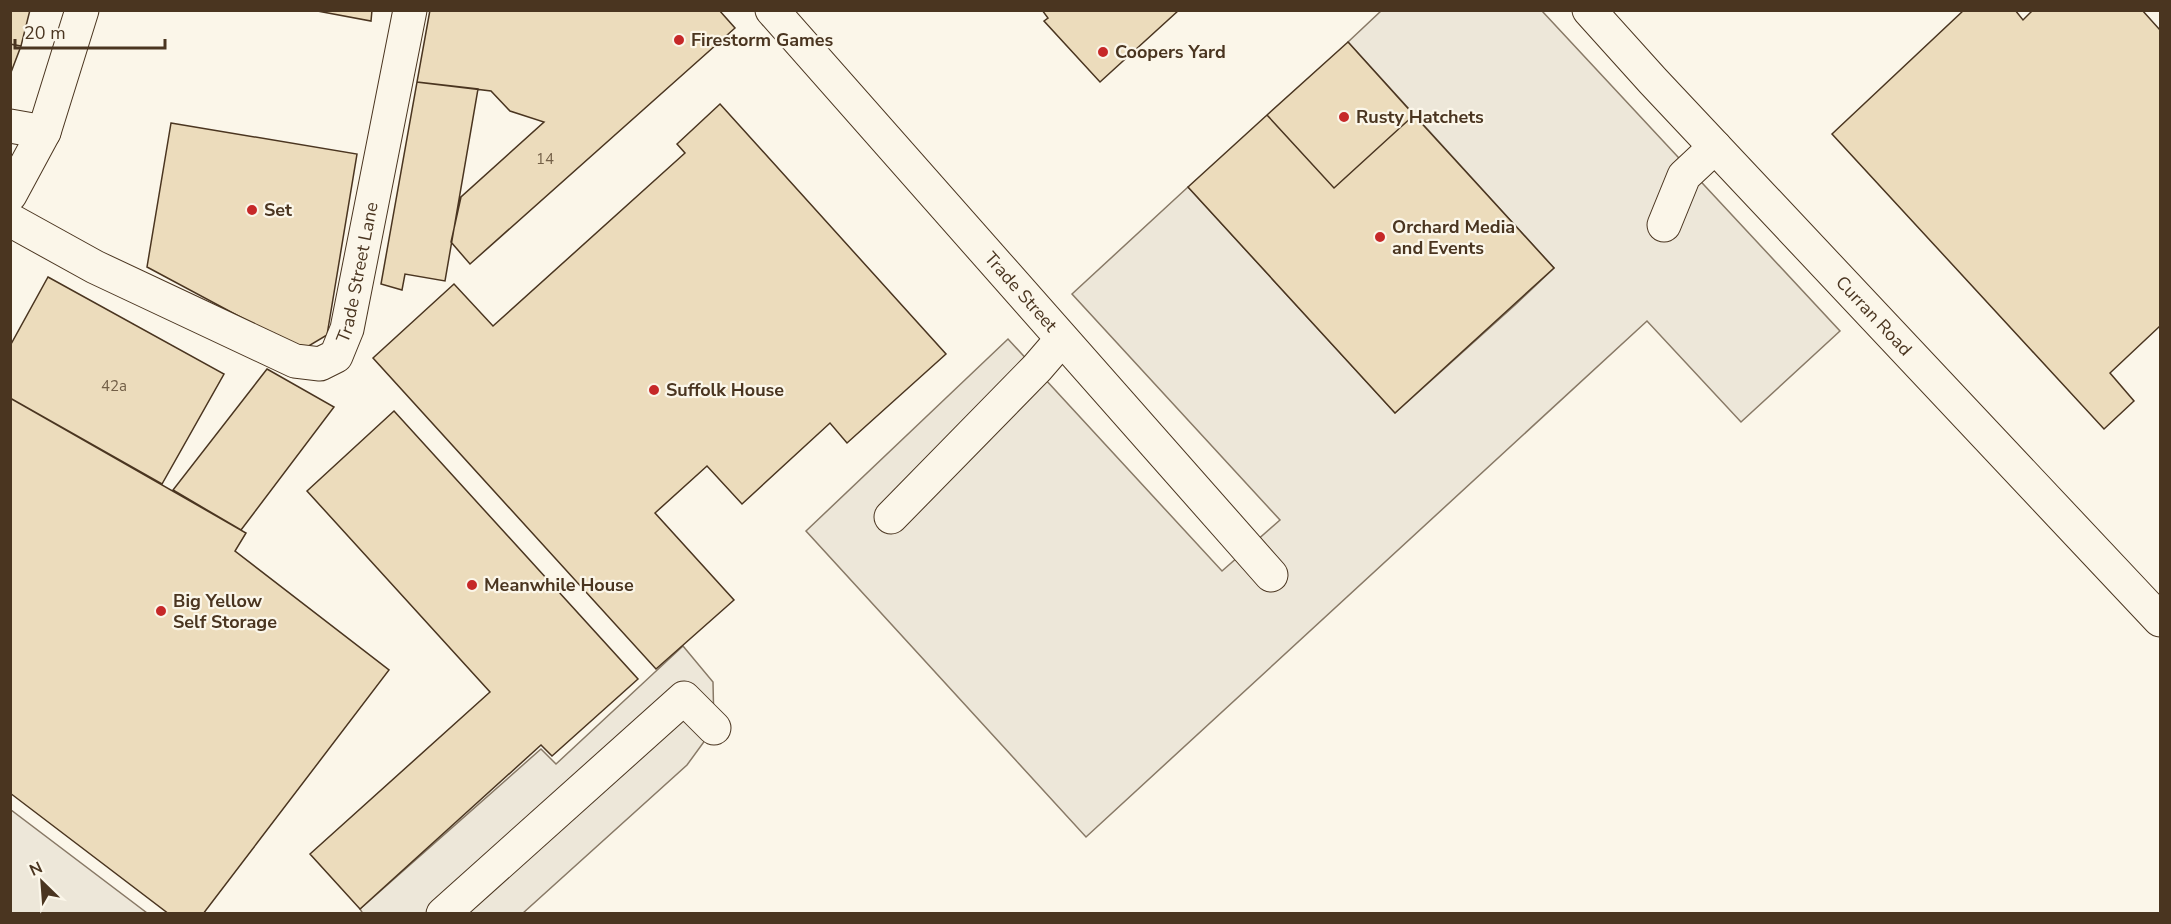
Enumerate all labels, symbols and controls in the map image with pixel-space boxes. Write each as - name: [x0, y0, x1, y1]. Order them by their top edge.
- scale bar: [15, 12, 165, 50]
- text: 20 m: [24, 21, 66, 45]
- place label: Firestorm Games: [691, 28, 834, 52]
- marker: Firestorm Games: [672, 33, 686, 47]
- place label: Coopers Yard: [1115, 40, 1226, 64]
- marker: Coopers Yard: [1096, 45, 1110, 59]
- place label: Rusty Hatchets: [1356, 105, 1484, 129]
- marker: Rusty Hatchets: [1337, 110, 1351, 124]
- house number: 14: [536, 149, 554, 169]
- place label: Set: [264, 198, 292, 222]
- street label: Trade Street Lane: [331, 200, 384, 346]
- marker: Set: [245, 203, 259, 217]
- place label: Orchard Media and Events: [1392, 215, 1515, 260]
- marker: Orchard Media and Events: [1373, 230, 1387, 244]
- street label: Trade Street: [979, 247, 1063, 337]
- street label: Curran Road: [1831, 271, 1917, 361]
- house number: 42a: [101, 376, 127, 396]
- place label: Suffolk House: [666, 378, 784, 402]
- marker: Suffolk House: [647, 383, 661, 397]
- place label: Meanwhile House: [484, 573, 634, 597]
- marker: Meanwhile House: [465, 578, 479, 592]
- place label: Big Yellow Self Storage: [173, 589, 277, 634]
- marker: Big Yellow Self Storage: [154, 604, 168, 618]
- north arrow: [12, 852, 72, 912]
- text: N: [26, 857, 46, 882]

